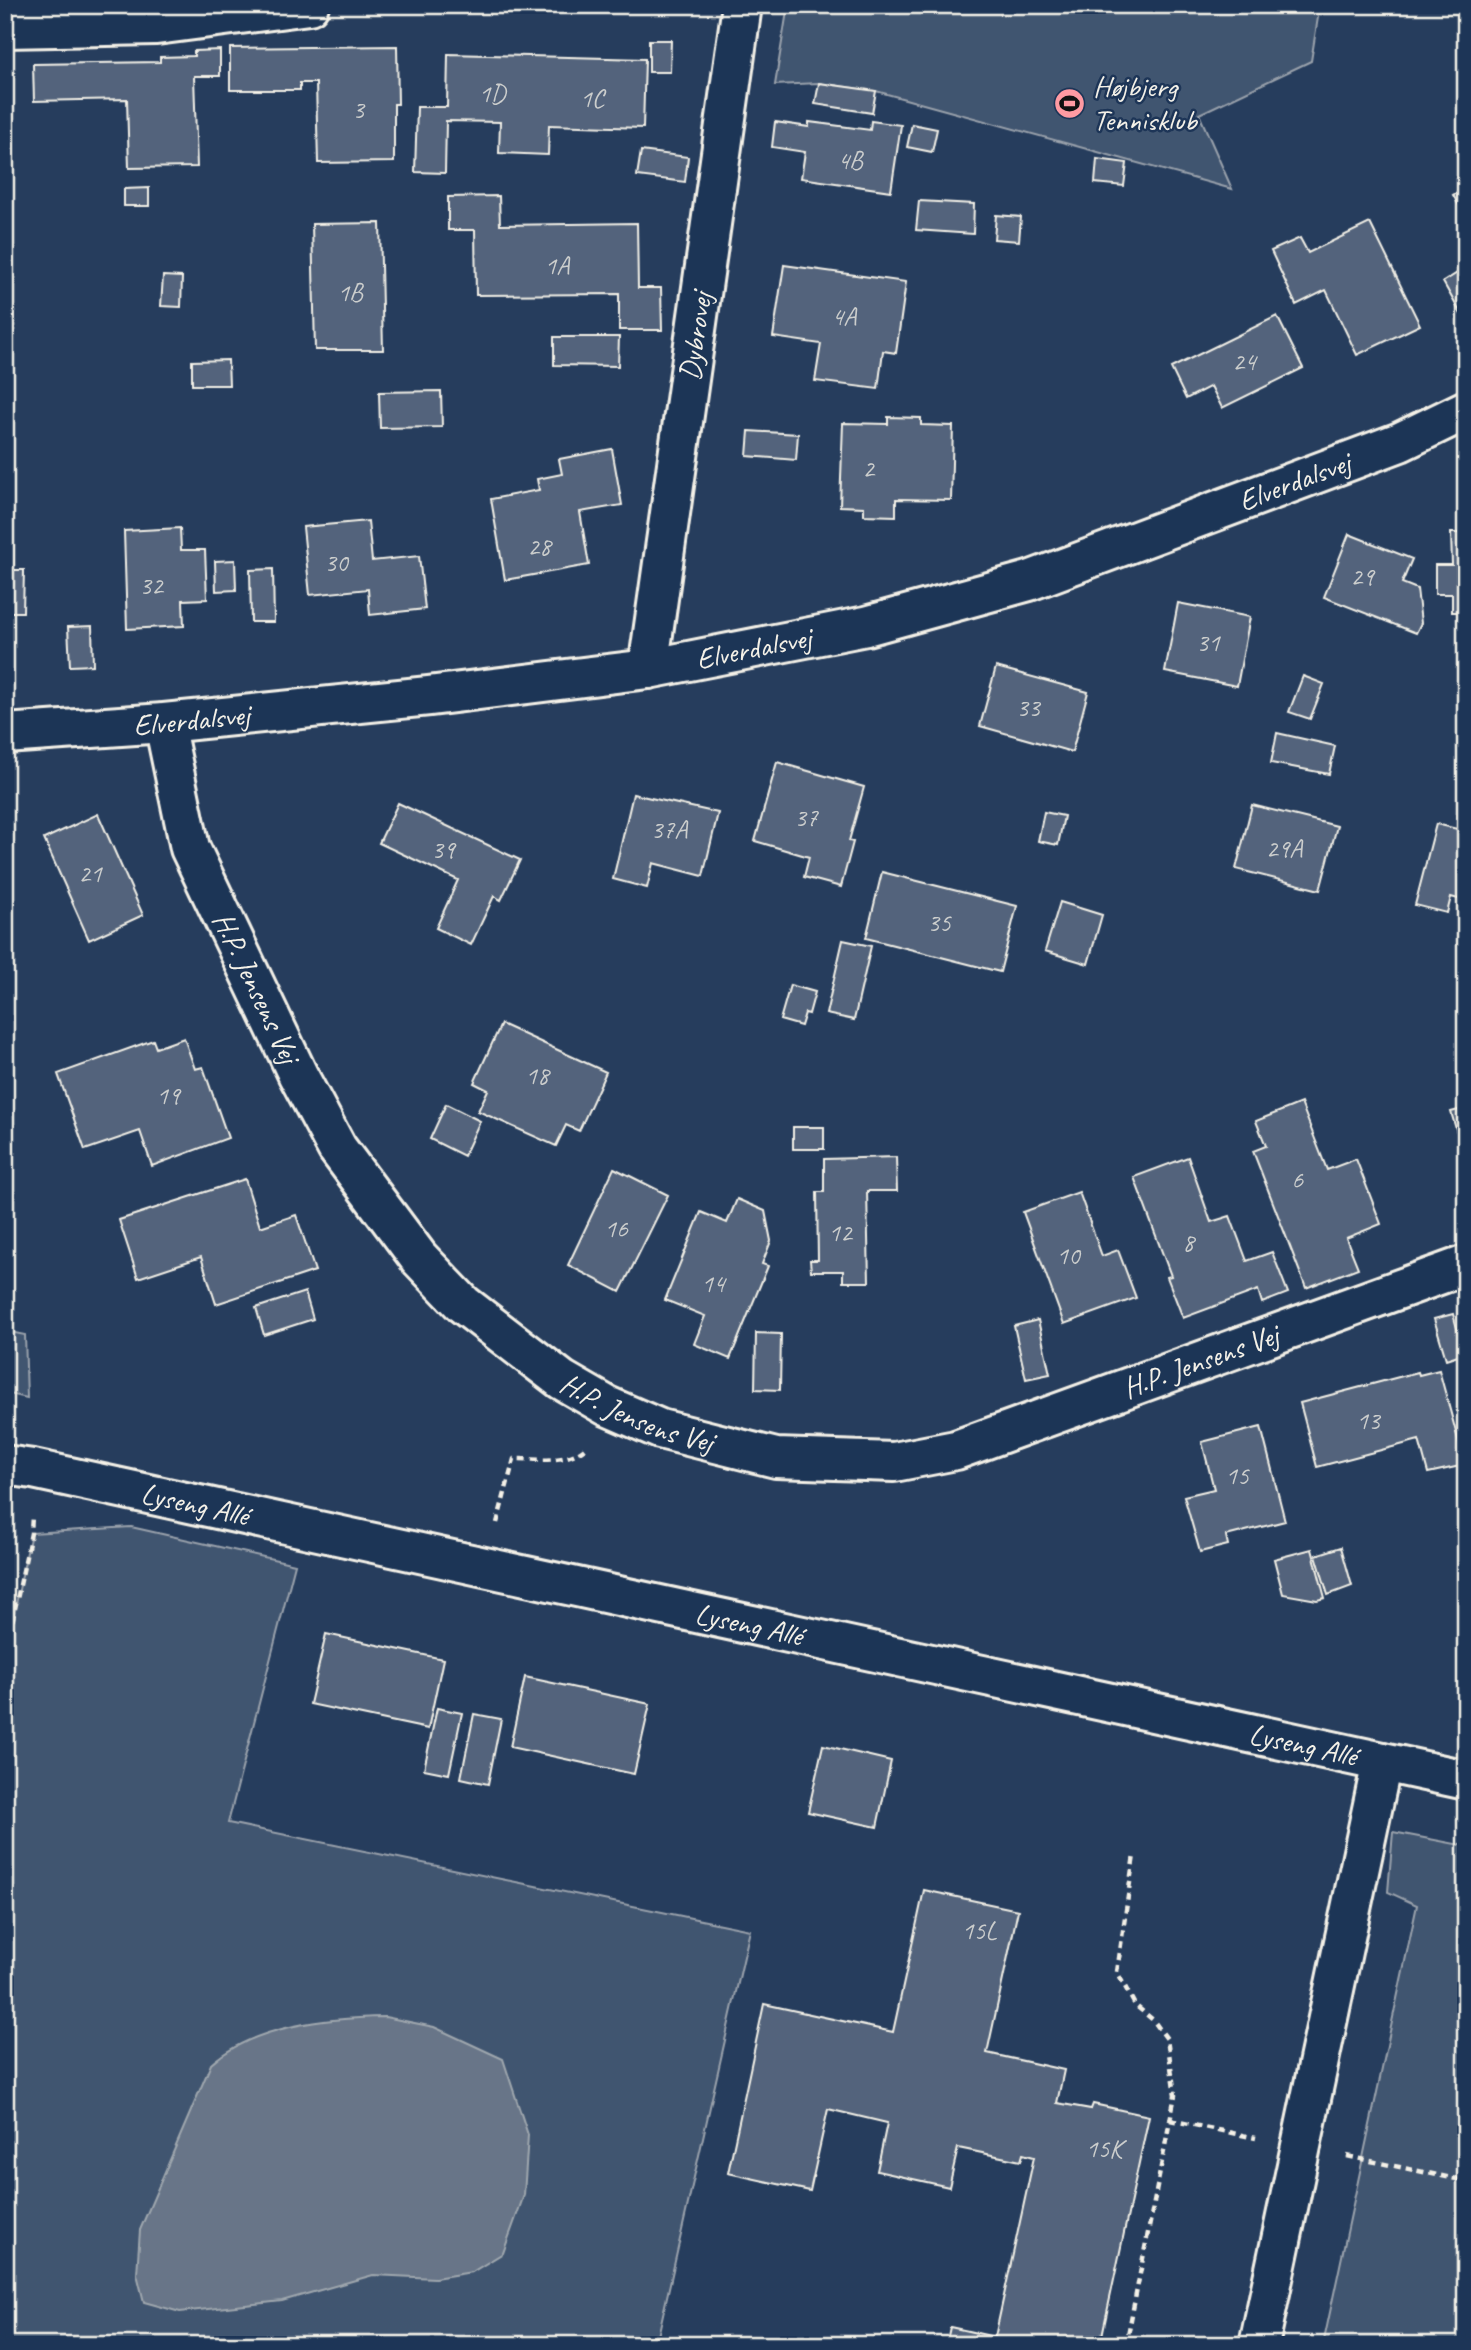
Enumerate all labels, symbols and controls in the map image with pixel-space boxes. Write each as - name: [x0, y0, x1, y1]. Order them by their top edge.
- place label: Højbjerg Tennisklub: [1093, 67, 1199, 139]
- house number: 1D: [479, 77, 507, 110]
- house number: 1C: [580, 82, 607, 115]
- sports icon: Højbjerg Tennisklub: [1053, 86, 1087, 120]
- house number: 3: [352, 93, 366, 126]
- house number: 4B: [837, 144, 864, 177]
- house number: 1A: [545, 249, 571, 282]
- house number: 1B: [337, 276, 364, 309]
- street label: Dybrovej: [670, 286, 721, 383]
- house number: 4A: [832, 300, 858, 333]
- house number: 24: [1232, 345, 1258, 378]
- street label: Elverdalsvej: [1233, 442, 1359, 520]
- house number: 2: [862, 452, 876, 485]
- house number: 28: [527, 530, 553, 563]
- house number: 30: [324, 546, 350, 579]
- house number: 29: [1350, 560, 1376, 593]
- house number: 32: [139, 569, 165, 602]
- street label: Elverdalsvej: [693, 618, 818, 678]
- house number: 31: [1196, 626, 1221, 659]
- house number: 33: [1016, 691, 1042, 724]
- street label: Elverdalsvej: [132, 695, 255, 744]
- house number: 37: [794, 801, 819, 834]
- house number: 37A: [651, 813, 689, 846]
- house number: 29A: [1266, 832, 1304, 865]
- house number: 39: [431, 833, 457, 866]
- house number: 21: [78, 857, 103, 890]
- street label: H.P. Jensens Vej: [204, 906, 310, 1073]
- house number: 35: [927, 906, 952, 939]
- house number: 18: [525, 1059, 551, 1092]
- house number: 19: [156, 1079, 182, 1112]
- house number: 6: [1291, 1163, 1304, 1196]
- house number: 16: [604, 1212, 629, 1245]
- house number: 12: [828, 1216, 854, 1249]
- house number: 8: [1182, 1226, 1196, 1259]
- house number: 10: [1056, 1239, 1082, 1272]
- house number: 14: [701, 1267, 727, 1300]
- street label: H.P. Jensens Vej: [1117, 1314, 1287, 1407]
- street label: H.P. Jensens Vej: [553, 1364, 721, 1462]
- house number: 13: [1356, 1404, 1382, 1437]
- house number: 15: [1225, 1459, 1250, 1492]
- street label: Lyseng Allé: [138, 1474, 256, 1535]
- street label: Lyseng Allé: [692, 1594, 810, 1655]
- street label: Lyseng Allé: [1246, 1715, 1364, 1776]
- house number: 15L: [962, 1914, 997, 1947]
- house number: 15K: [1086, 2132, 1127, 2165]

